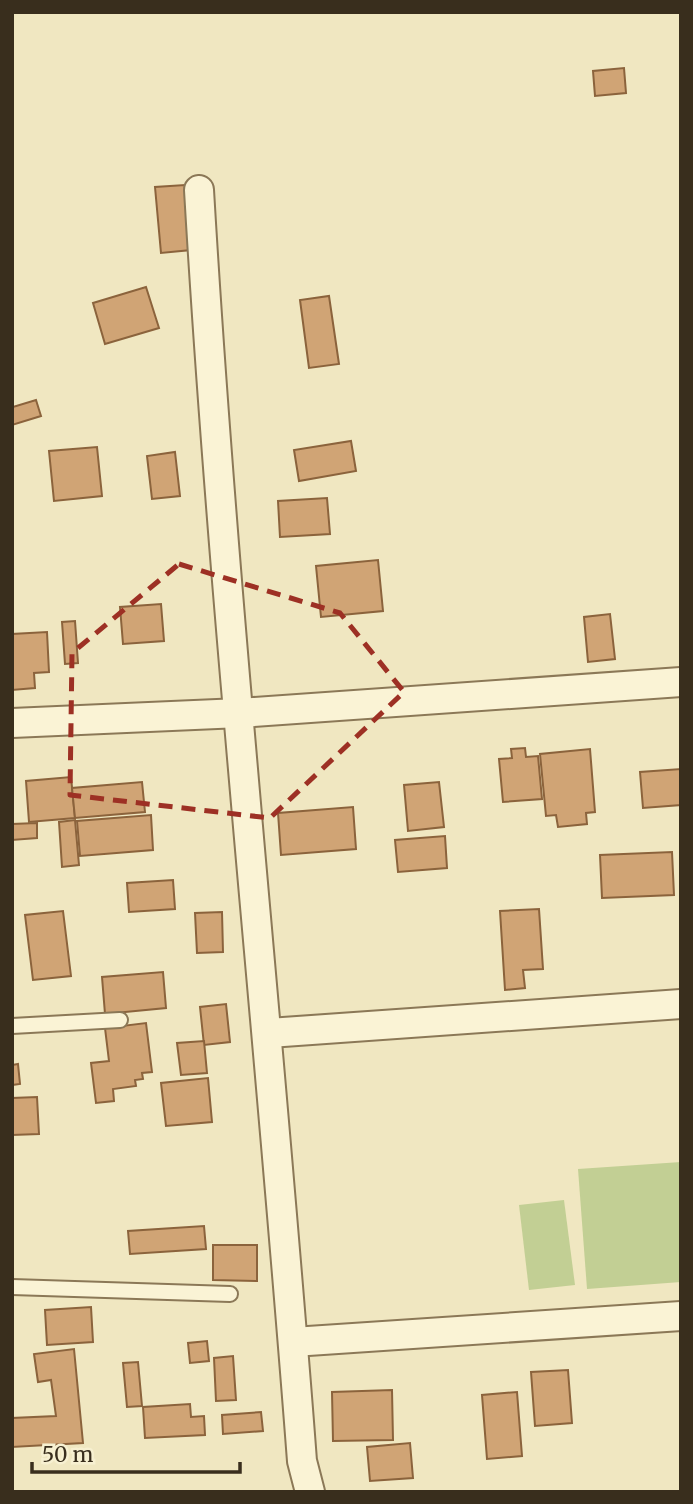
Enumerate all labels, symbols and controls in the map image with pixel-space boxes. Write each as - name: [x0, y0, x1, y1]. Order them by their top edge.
- scale bar: [32, 1430, 240, 1474]
- text: 50 m: [42, 1441, 93, 1468]

